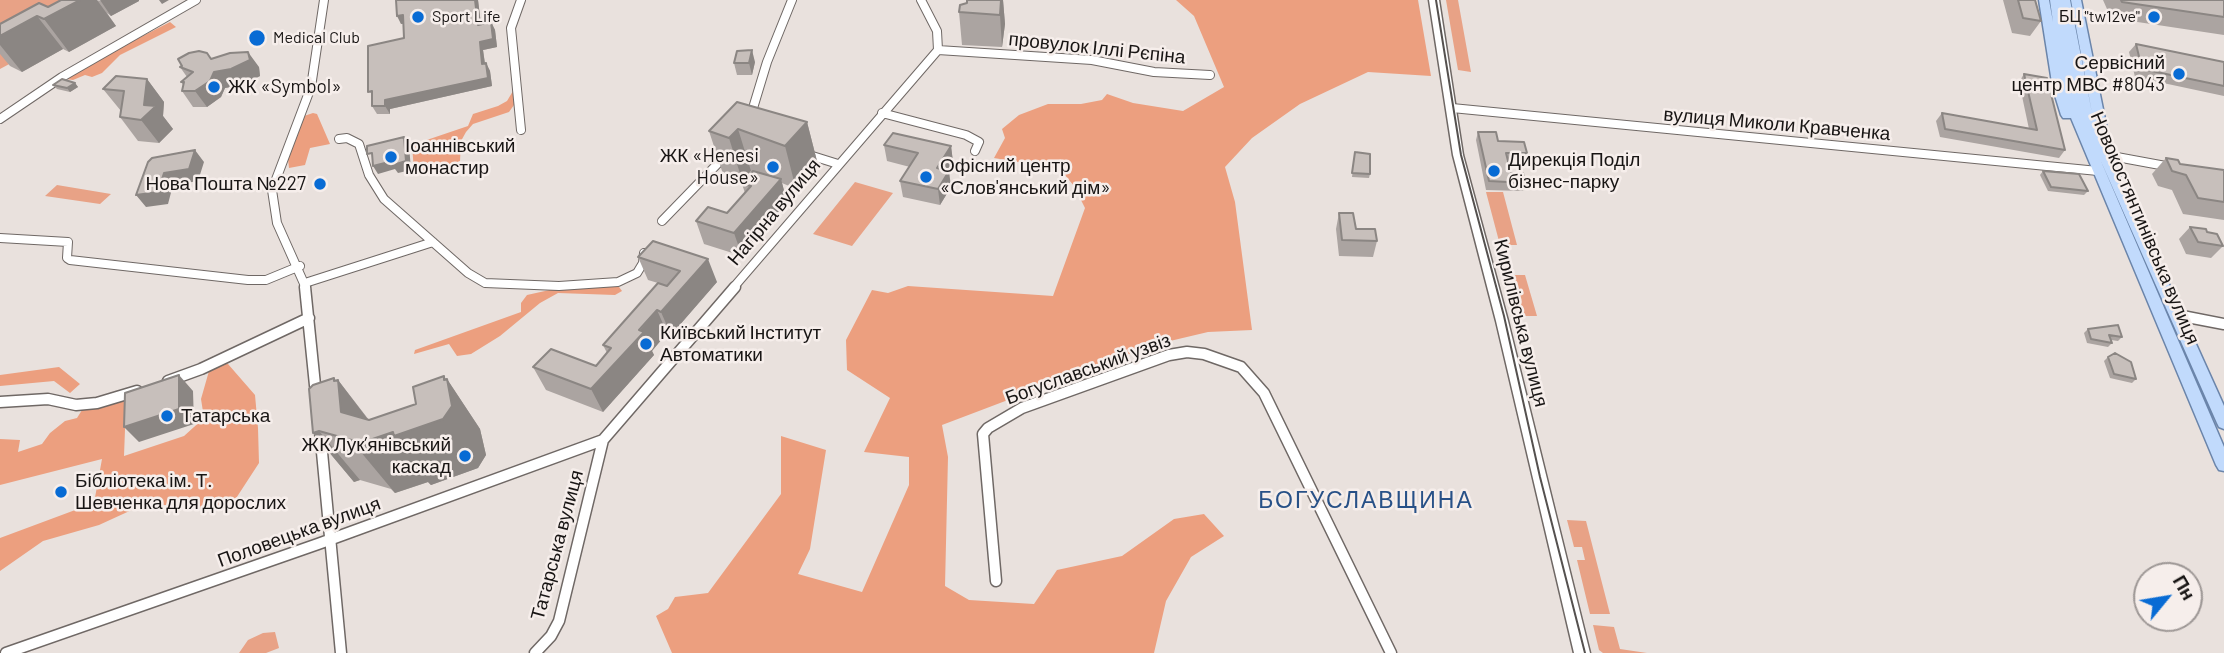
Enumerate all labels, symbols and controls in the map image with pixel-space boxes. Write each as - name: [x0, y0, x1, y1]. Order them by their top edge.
- place label: Sport Life: [432, 7, 500, 27]
- place label: БЦ "tw12ve": [2059, 7, 2140, 27]
- marker: Sport Life: [410, 9, 426, 25]
- marker: БЦ "tw12ve": [2146, 9, 2162, 25]
- street label: провулок Іллі Рєпіна: [1008, 27, 1186, 69]
- marker: Medical Club: [247, 28, 267, 48]
- place label: Medical Club: [273, 28, 360, 48]
- place label: Сервісний центр МВС #8043: [2011, 52, 2165, 96]
- marker: Сервісний центр МВС #8043: [2171, 66, 2187, 82]
- place label: ЖК «Symbol»: [228, 76, 341, 98]
- marker: ЖК «Symbol»: [206, 79, 222, 95]
- street label: вулиця Миколи Кравченка: [1663, 103, 1891, 145]
- street label: Новокостянтинівська вулиця: [2085, 108, 2205, 348]
- place label: Іоаннівський монастир: [405, 135, 515, 179]
- place label: ЖК «Henesi House»: [660, 145, 759, 189]
- marker: Іоаннівський монастир: [383, 149, 399, 165]
- place label: Дирекція Поділ бізнес-парку: [1508, 149, 1640, 193]
- street label: Нагірна вулиця: [723, 154, 825, 270]
- place label: Офісний центр «Слов'янський дім»: [940, 155, 1111, 199]
- marker: ЖК «Henesi House»: [765, 159, 781, 175]
- marker: Дирекція Поділ бізнес-парку: [1486, 163, 1502, 179]
- marker: Офісний центр «Слов'янський дім»: [918, 169, 934, 185]
- place label: Нова Пошта №227: [145, 173, 306, 195]
- marker: Нова Пошта №227: [312, 176, 328, 192]
- street label: Кирилівська вулиця: [1489, 237, 1553, 409]
- place label: Київський Інститут Автоматики: [660, 322, 821, 366]
- street label: Богуславський узвіз: [1002, 328, 1174, 410]
- marker: Київський Інститут Автоматики: [638, 336, 654, 352]
- place label: Татарська: [181, 405, 270, 427]
- marker: Татарська: [159, 408, 175, 424]
- place label: ЖК Лук’янівський каскад: [302, 434, 451, 478]
- marker: ЖК Лук’янівський каскад: [457, 448, 473, 464]
- street label: Татарська вулиця: [526, 467, 588, 623]
- place label: Бібліотека ім. Т. Шевченка для дорослих: [75, 470, 286, 514]
- marker: Бібліотека ім. Т. Шевченка для дорослих: [53, 484, 69, 500]
- district label: БОГУСЛАВЩИНА: [1260, 486, 1472, 514]
- street label: Половецька вулиця: [214, 492, 384, 572]
- north arrow: [2133, 562, 2203, 632]
- text: Пн: [2169, 571, 2201, 604]

